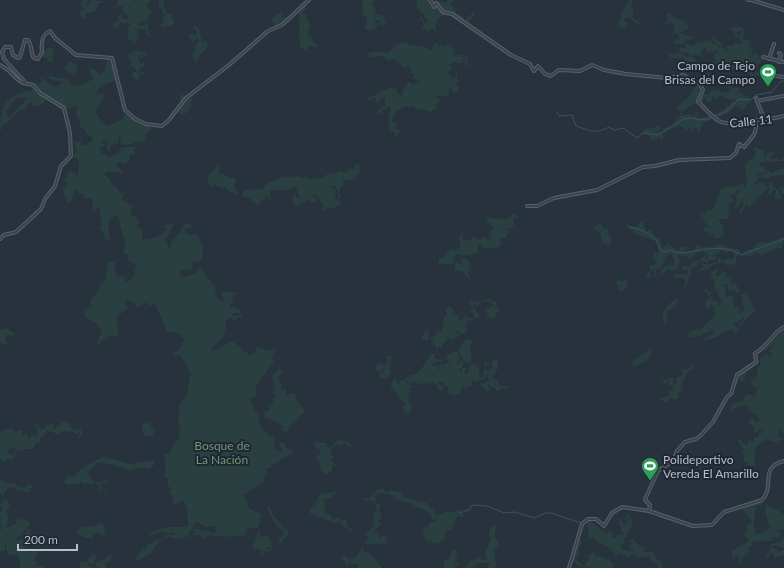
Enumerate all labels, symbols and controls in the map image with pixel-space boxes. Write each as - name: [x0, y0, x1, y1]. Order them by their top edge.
- place label: Campo de Tejo Brisas del Campo: [664, 58, 755, 87]
- sports icon: Campo de Tejo Brisas del Campo: [758, 62, 778, 87]
- street label: Calle 11: [729, 111, 773, 131]
- park label: Bosque de La Nación: [194, 438, 250, 467]
- place label: Polideportivo Vereda El Amarillo: [663, 452, 759, 481]
- sports icon: Polideportivo Vereda El Amarillo: [640, 456, 660, 481]
- scale bar: [18, 526, 77, 552]
- text: 200 m: [24, 532, 58, 547]

